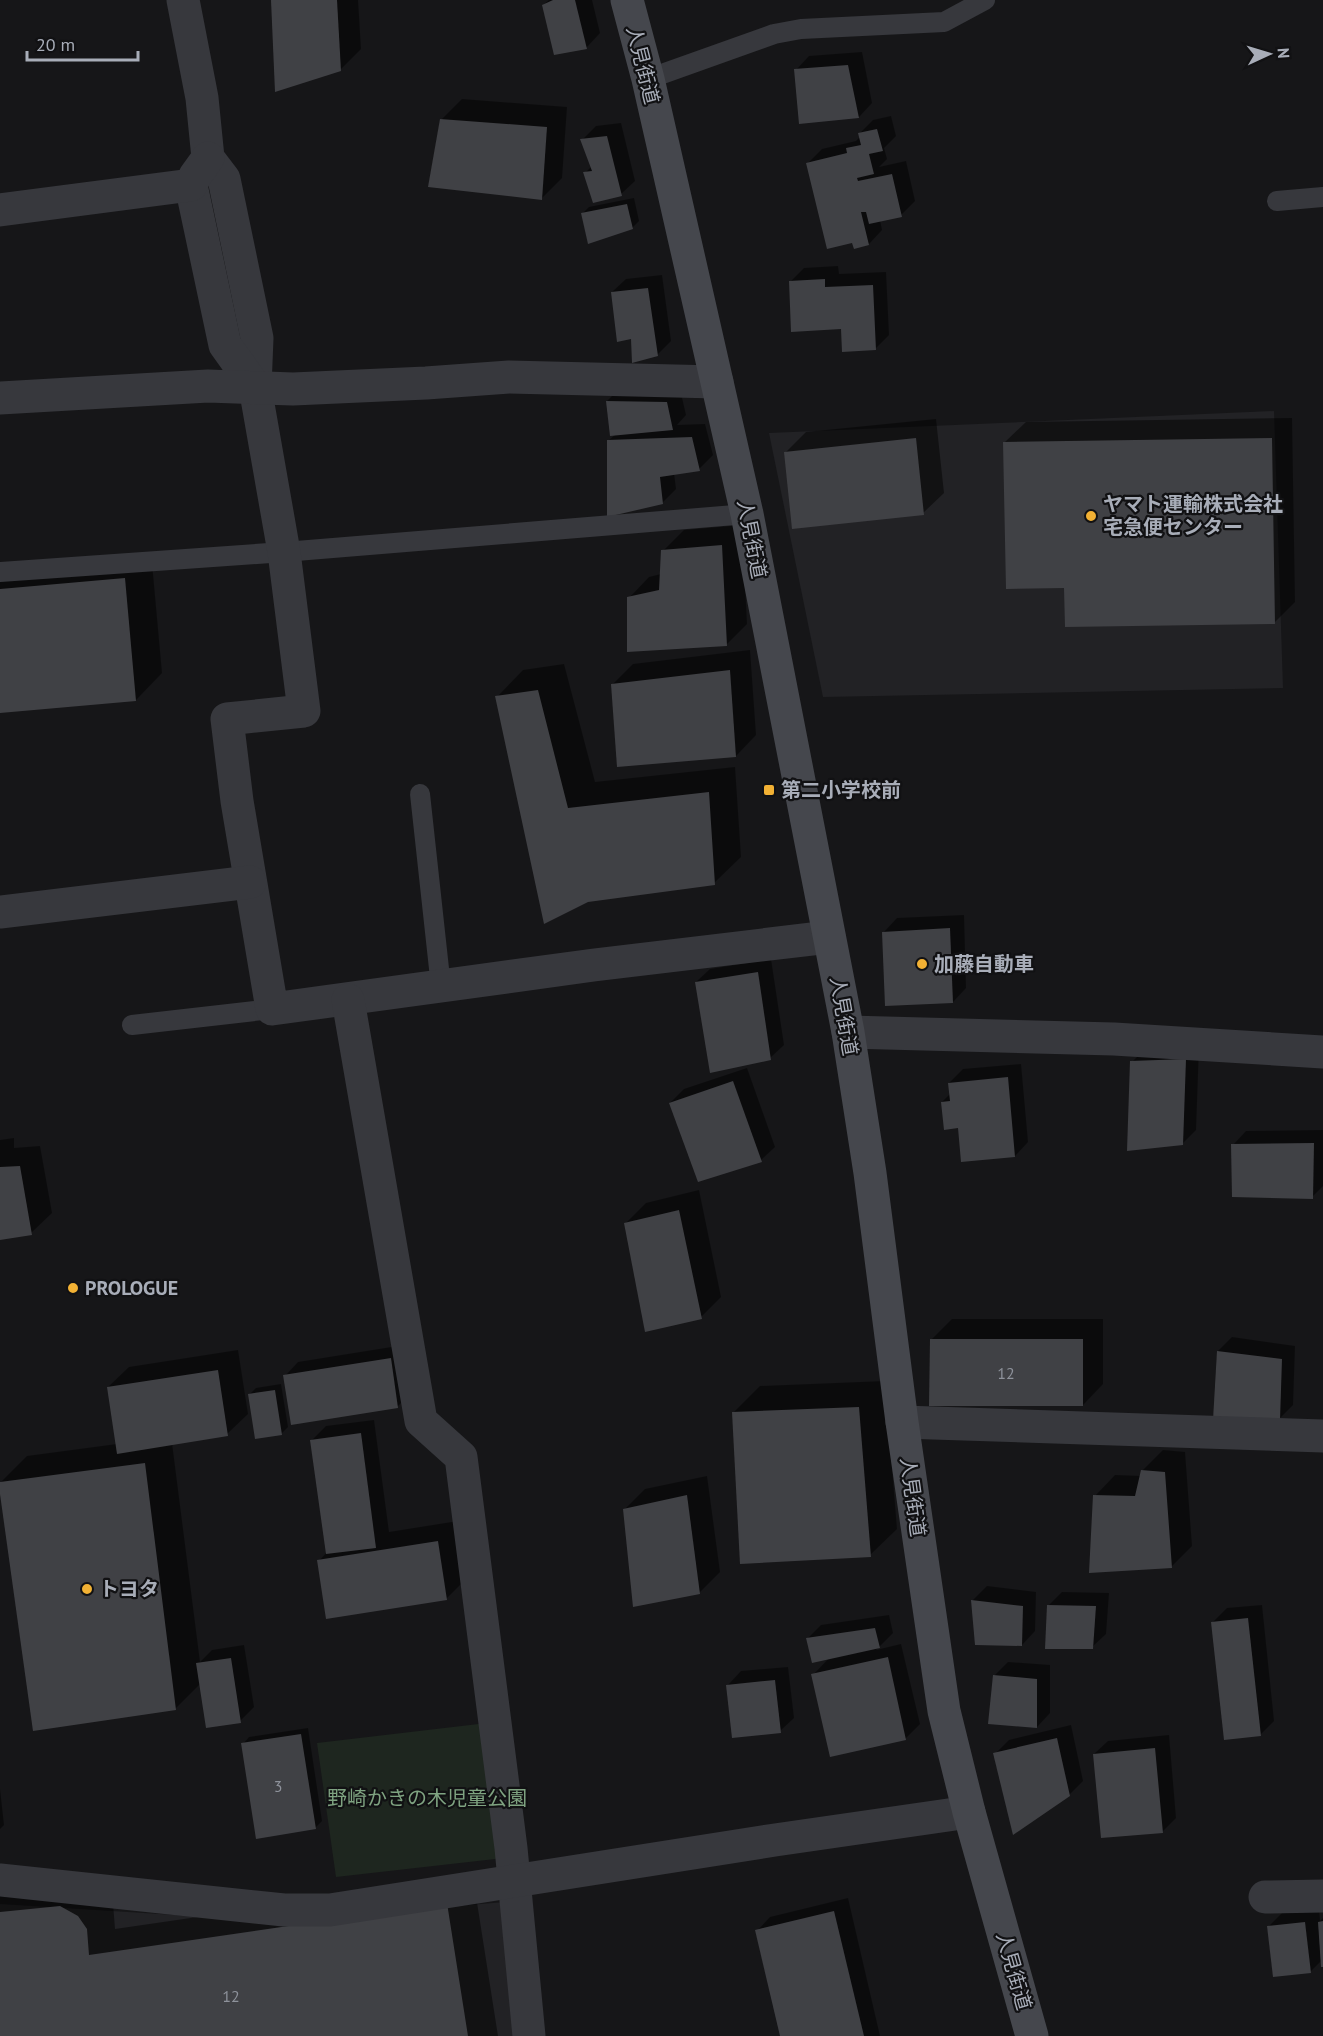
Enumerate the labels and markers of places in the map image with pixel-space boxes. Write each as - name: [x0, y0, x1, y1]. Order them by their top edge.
- place label: ヤマト運輸株式会社 宅急便センター: [1103, 491, 1283, 540]
- marker: ヤマト運輸株式会社 宅急便センター: [1084, 509, 1098, 523]
- place label: 第二小学校前: [781, 777, 901, 803]
- marker: 第二小学校前: [762, 783, 776, 797]
- place label: 加藤自動車: [934, 951, 1034, 977]
- marker: 加藤自動車: [915, 957, 929, 971]
- place label: PROLOGUE: [85, 1275, 178, 1301]
- marker: PROLOGUE: [66, 1281, 80, 1295]
- place label: トヨタ: [99, 1576, 159, 1602]
- marker: トヨタ: [80, 1582, 94, 1596]

